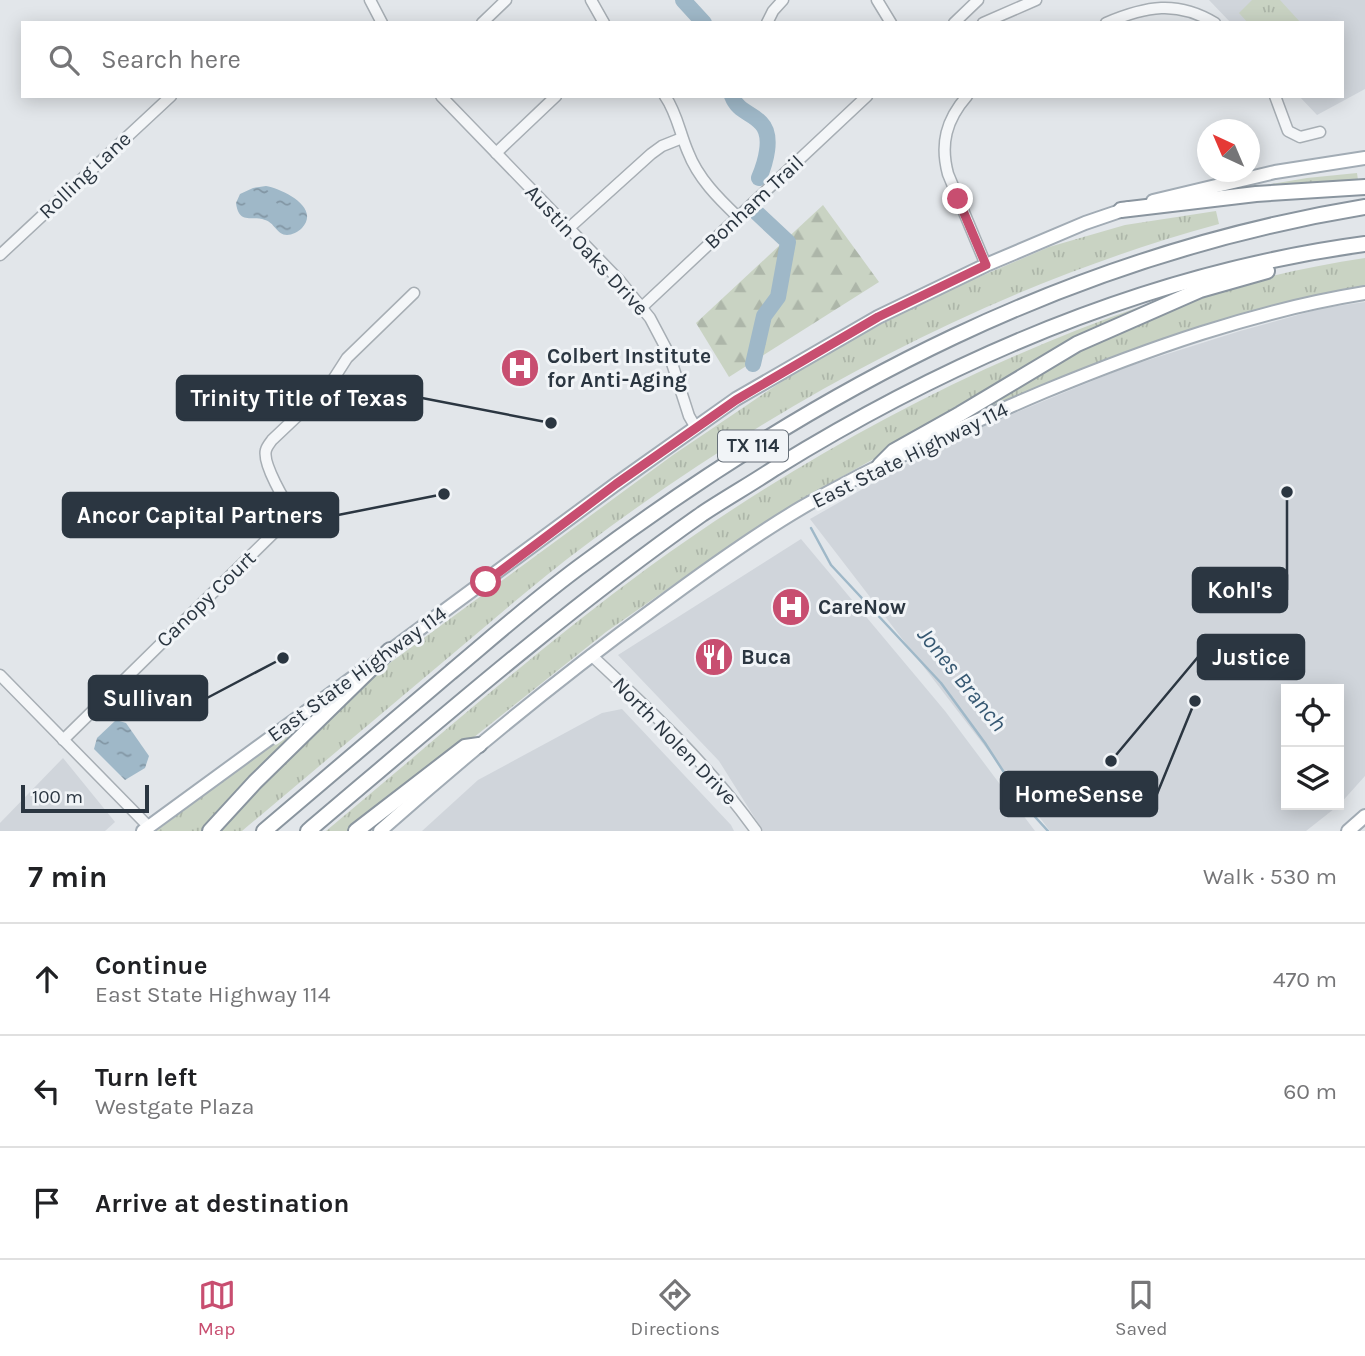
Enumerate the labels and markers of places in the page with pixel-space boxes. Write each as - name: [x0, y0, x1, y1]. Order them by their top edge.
- place label: Colbert Institute for Anti-Aging: [547, 344, 711, 392]
- hospital icon: Colbert Institute for Anti-Aging: [499, 347, 541, 389]
- callout: Trinity Title of Texas: [177, 376, 422, 420]
- callout: Ancor Capital Partners: [63, 493, 338, 537]
- callout: Kohl's: [1193, 568, 1287, 612]
- hospital icon: CareNow: [770, 586, 812, 628]
- place label: CareNow: [818, 595, 906, 619]
- callout: Justice: [1198, 635, 1304, 679]
- restaurant icon: Buca: [693, 636, 735, 678]
- place label: Buca: [741, 645, 791, 669]
- callout: Sullivan: [89, 676, 207, 720]
- callout: HomeSense: [1001, 772, 1157, 816]

